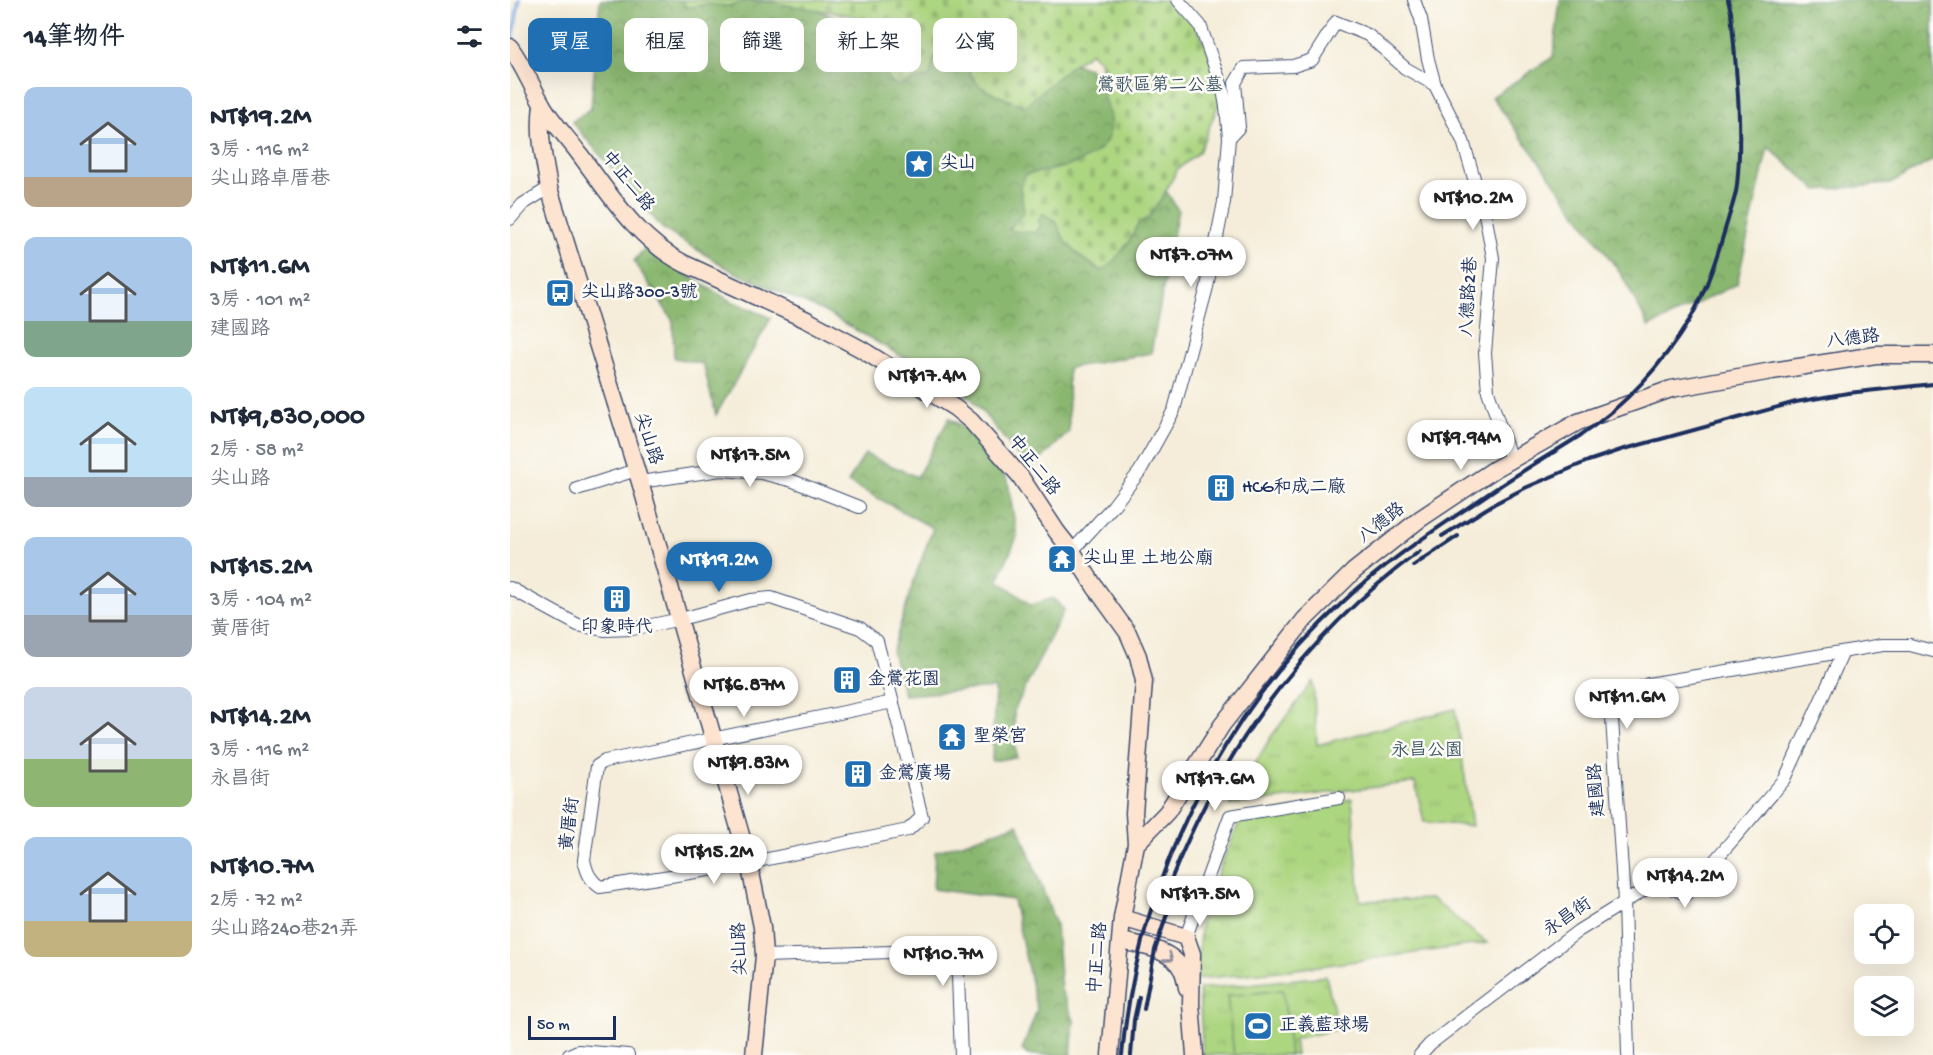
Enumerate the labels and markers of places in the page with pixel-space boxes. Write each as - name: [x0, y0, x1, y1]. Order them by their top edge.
- place icon: 尖山: [903, 148, 935, 180]
- place label: 尖山: [940, 153, 976, 175]
- pin: NT$10.2M: [1411, 180, 1535, 231]
- pin: NT$7.07M: [1129, 237, 1253, 288]
- bus stop icon: 尖山路300-3號: [544, 277, 576, 309]
- place label: 尖山路300-3號: [581, 282, 698, 304]
- pin: NT$17.4M: [865, 358, 989, 409]
- pin: NT$9.94M: [1399, 420, 1523, 471]
- pin: NT$17.5M: [688, 437, 812, 488]
- building icon: HCG和成二廠: [1205, 472, 1237, 504]
- place label: HCG和成二廠: [1242, 477, 1345, 499]
- pin: NT$19.2M: [657, 542, 781, 593]
- temple icon: 尖山里 土地公廟: [1046, 543, 1078, 575]
- place label: 尖山里 土地公廟: [1083, 548, 1213, 570]
- building icon: 印象時代: [601, 583, 633, 615]
- place label: 印象時代: [581, 616, 653, 639]
- building icon: 金鶯花園: [831, 664, 863, 696]
- pin: NT$6.87M: [682, 667, 806, 718]
- place label: 金鶯花園: [868, 669, 940, 691]
- pin: NT$11.6M: [1565, 679, 1689, 730]
- temple icon: 聖榮宮: [936, 721, 968, 753]
- place label: 聖榮宮: [973, 725, 1027, 748]
- pin: NT$9.83M: [686, 745, 810, 796]
- building icon: 金鶯廣場: [842, 758, 874, 790]
- pin: NT$17.6M: [1153, 761, 1277, 812]
- place label: 金鶯廣場: [879, 763, 951, 785]
- pin: NT$15.2M: [652, 834, 776, 885]
- pin: NT$14.2M: [1623, 858, 1747, 909]
- pin: NT$17.5M: [1138, 876, 1262, 927]
- pin: NT$10.7M: [881, 936, 1005, 987]
- sports icon: 正義藍球場: [1242, 1010, 1274, 1042]
- place label: 正義藍球場: [1279, 1015, 1369, 1037]

